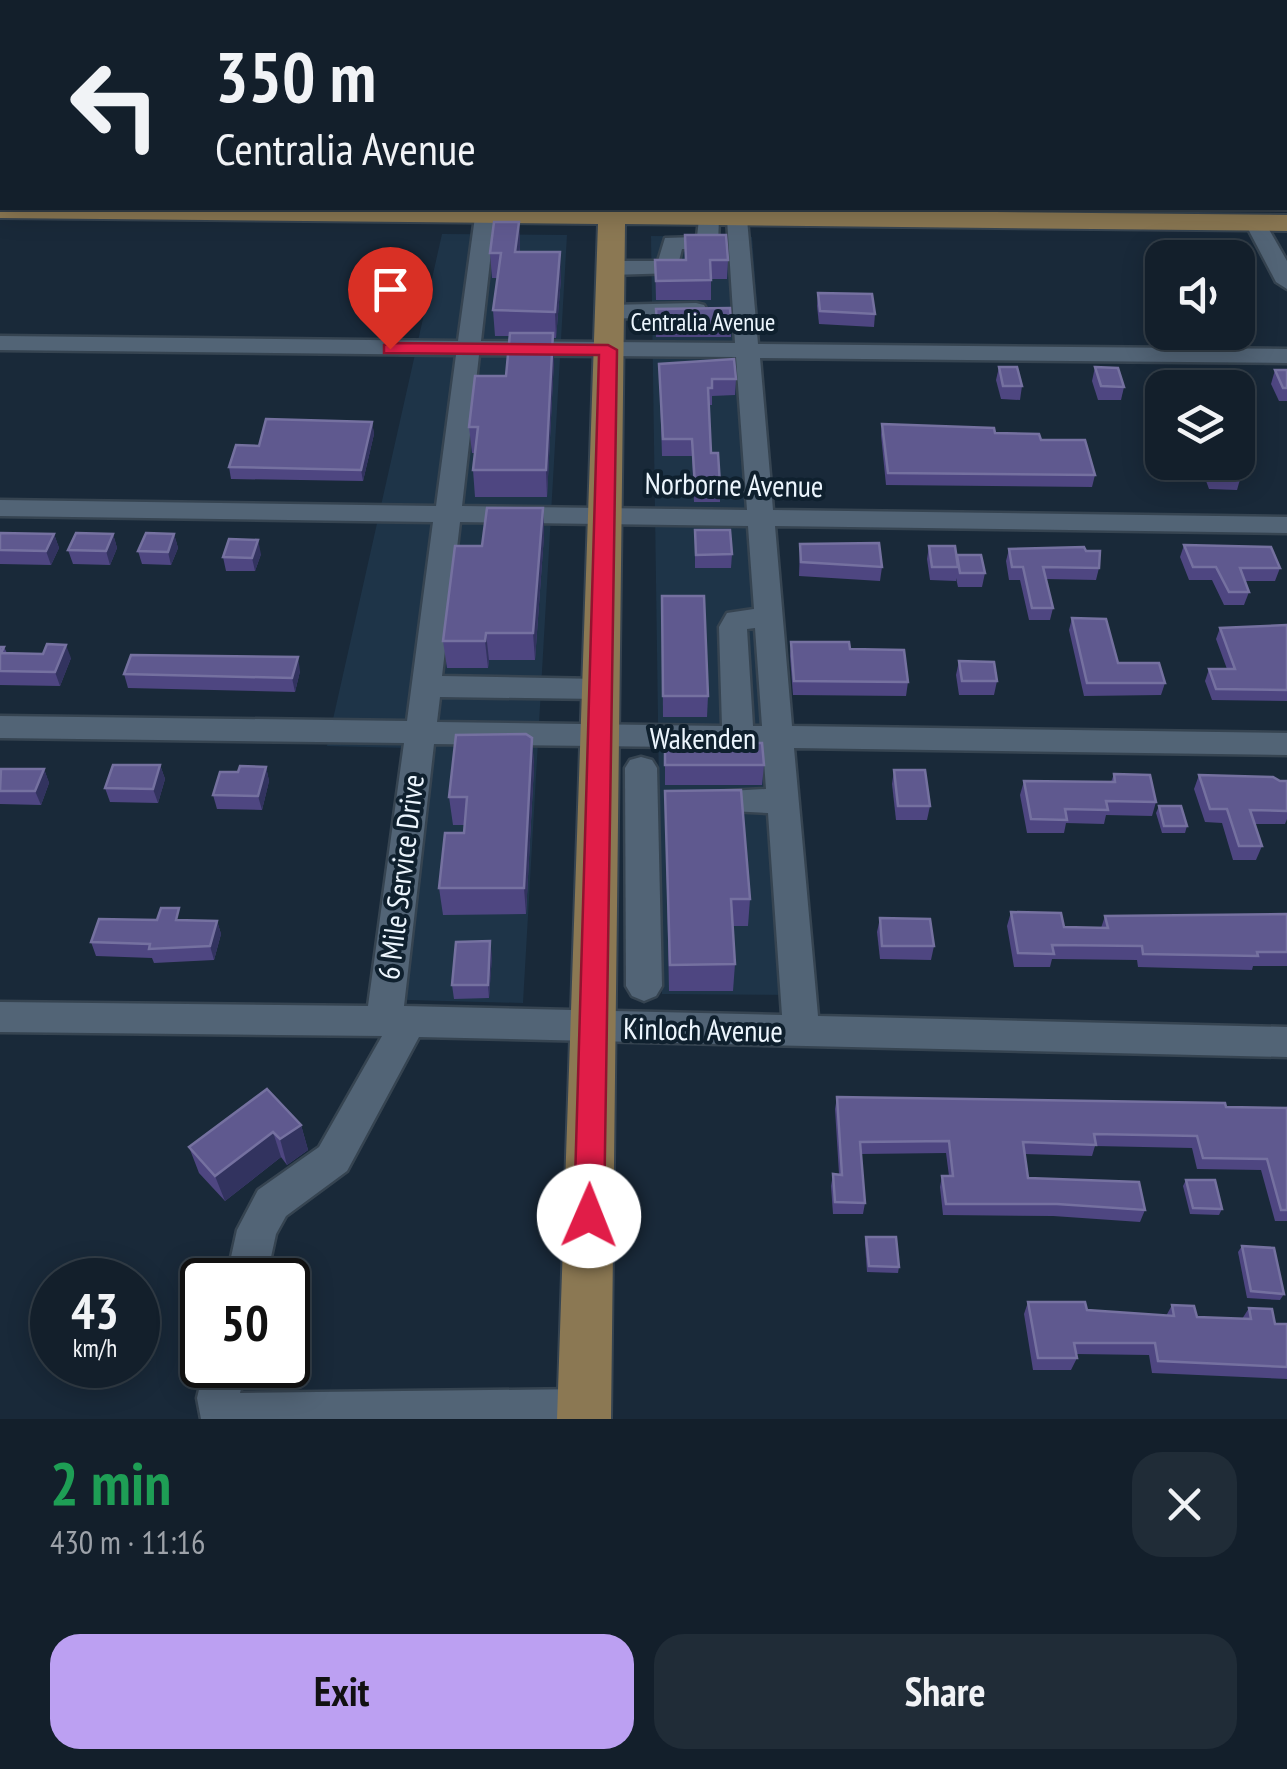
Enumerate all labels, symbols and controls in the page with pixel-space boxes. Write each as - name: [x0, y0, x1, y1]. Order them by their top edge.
- text: 350 m: [215, 31, 376, 121]
- icon: left: [50, 40, 180, 170]
- text: Centralia Avenue: [215, 119, 476, 177]
- map controls: [1145, 240, 1255, 480]
- button: sound: [1145, 240, 1255, 350]
- pin: [348, 247, 433, 350]
- icon: arrive: [363, 262, 418, 317]
- street label: Centralia Avenue: [631, 306, 775, 338]
- button: layers: [1145, 370, 1255, 480]
- street label: Norborne Avenue: [644, 463, 824, 505]
- street label: Wakenden: [650, 718, 756, 757]
- street label: 6 Mile Service Drive: [368, 772, 432, 982]
- street label: Kinloch Avenue: [623, 1008, 783, 1050]
- position arrow: [537, 1164, 641, 1268]
- speed limit sign: 50: [180, 1258, 310, 1388]
- text: 43: [71, 1278, 119, 1343]
- text: km/h: [73, 1332, 117, 1364]
- text: 2 min: [50, 1444, 171, 1522]
- button: close: [1132, 1452, 1237, 1557]
- text: 430 m · 11:16: [50, 1521, 205, 1563]
- button: Exit: [50, 1634, 634, 1749]
- button: Share: [654, 1634, 1237, 1749]

